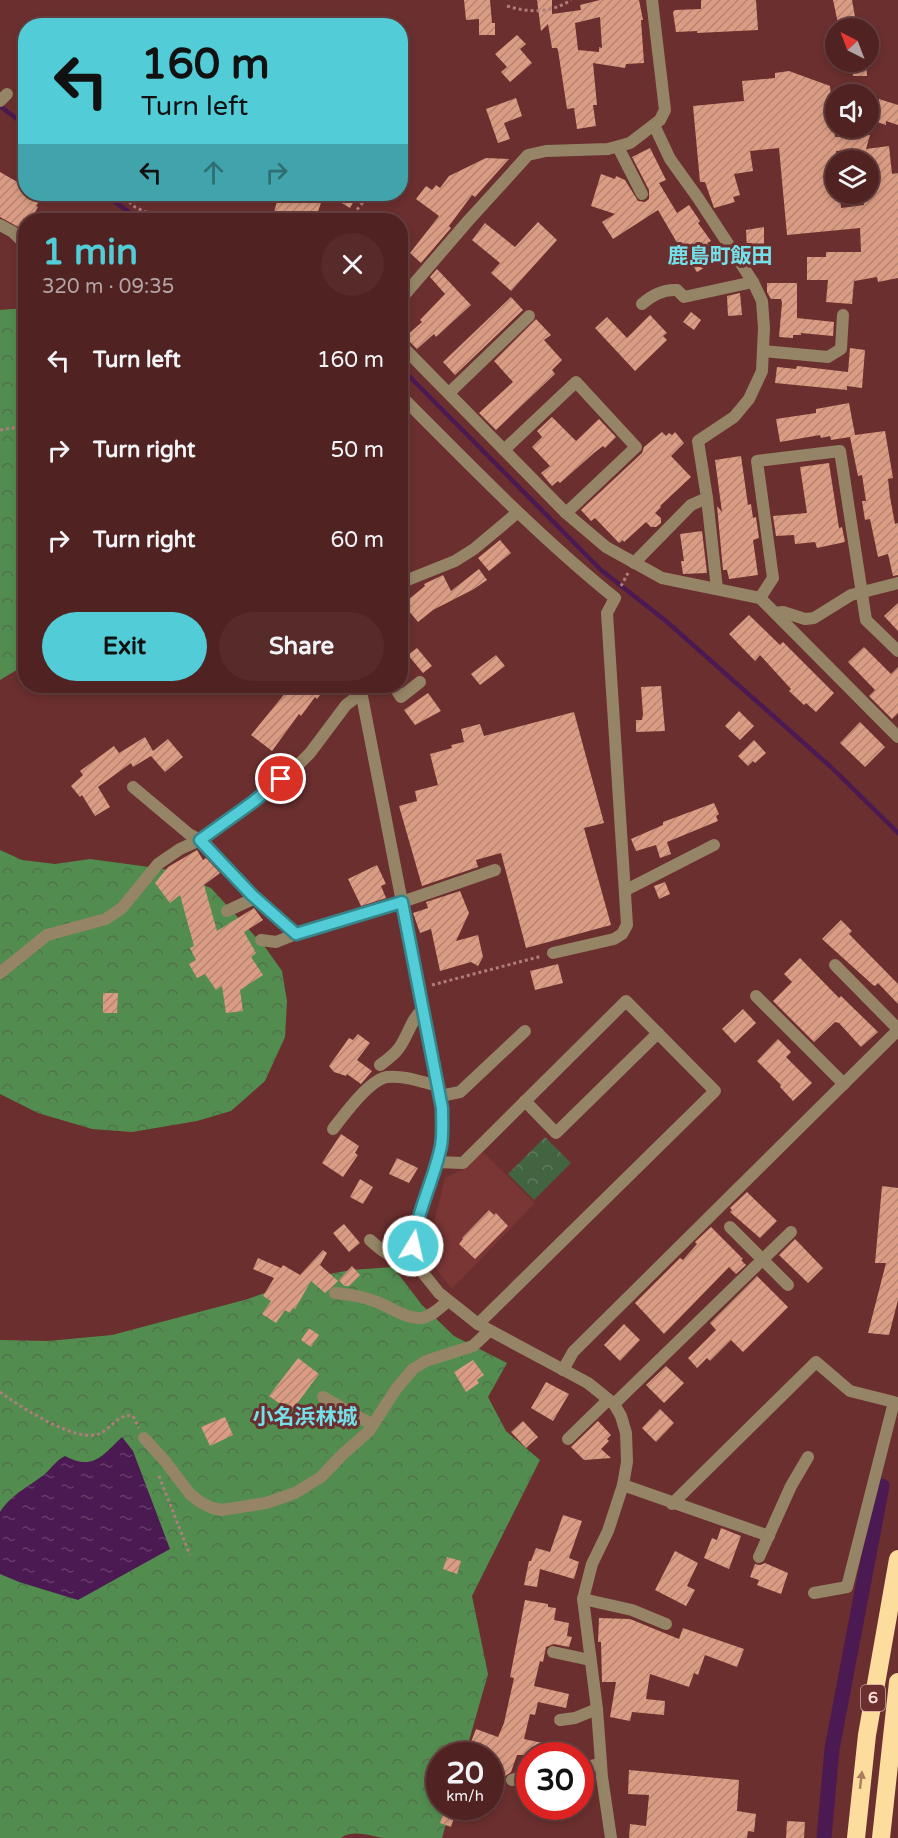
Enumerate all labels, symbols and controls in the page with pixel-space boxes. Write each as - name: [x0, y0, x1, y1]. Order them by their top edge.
- north arrow: [825, 18, 879, 72]
- map controls: [825, 18, 879, 204]
- text: 160 m: [141, 39, 270, 90]
- icon: left: [42, 42, 120, 120]
- button: sound: [825, 84, 879, 138]
- text: Turn left: [141, 90, 248, 123]
- button: layers: [825, 150, 879, 204]
- icon: left: [134, 156, 167, 189]
- icon: ahead: [197, 156, 230, 189]
- icon: right: [260, 156, 293, 189]
- text: 1 min: [42, 231, 138, 274]
- button: close: [321, 233, 384, 296]
- district label: 鹿島町飯田: [668, 244, 773, 269]
- text: 320 m · 09:35: [42, 275, 174, 299]
- icon: left: [42, 344, 75, 377]
- text: Turn left: [93, 347, 181, 373]
- text: 160 m: [317, 347, 384, 373]
- icon: right: [42, 434, 75, 467]
- text: Turn right: [93, 437, 195, 463]
- text: 50 m: [330, 437, 384, 463]
- icon: right: [42, 524, 75, 557]
- text: Turn right: [93, 527, 195, 553]
- text: 60 m: [330, 527, 384, 553]
- button: Exit: [42, 612, 207, 681]
- button: Share: [219, 612, 384, 681]
- pin: [255, 753, 306, 804]
- icon: arrive: [264, 762, 297, 795]
- position arrow: [381, 1214, 445, 1278]
- district label: 小名浜林城: [253, 1405, 358, 1430]
- road number: 6: [861, 1685, 885, 1711]
- speed limit sign: 30: [516, 1742, 594, 1820]
- text: 20: [446, 1755, 484, 1792]
- one-way arrow: [857, 1770, 866, 1789]
- text: km/h: [446, 1787, 484, 1805]

